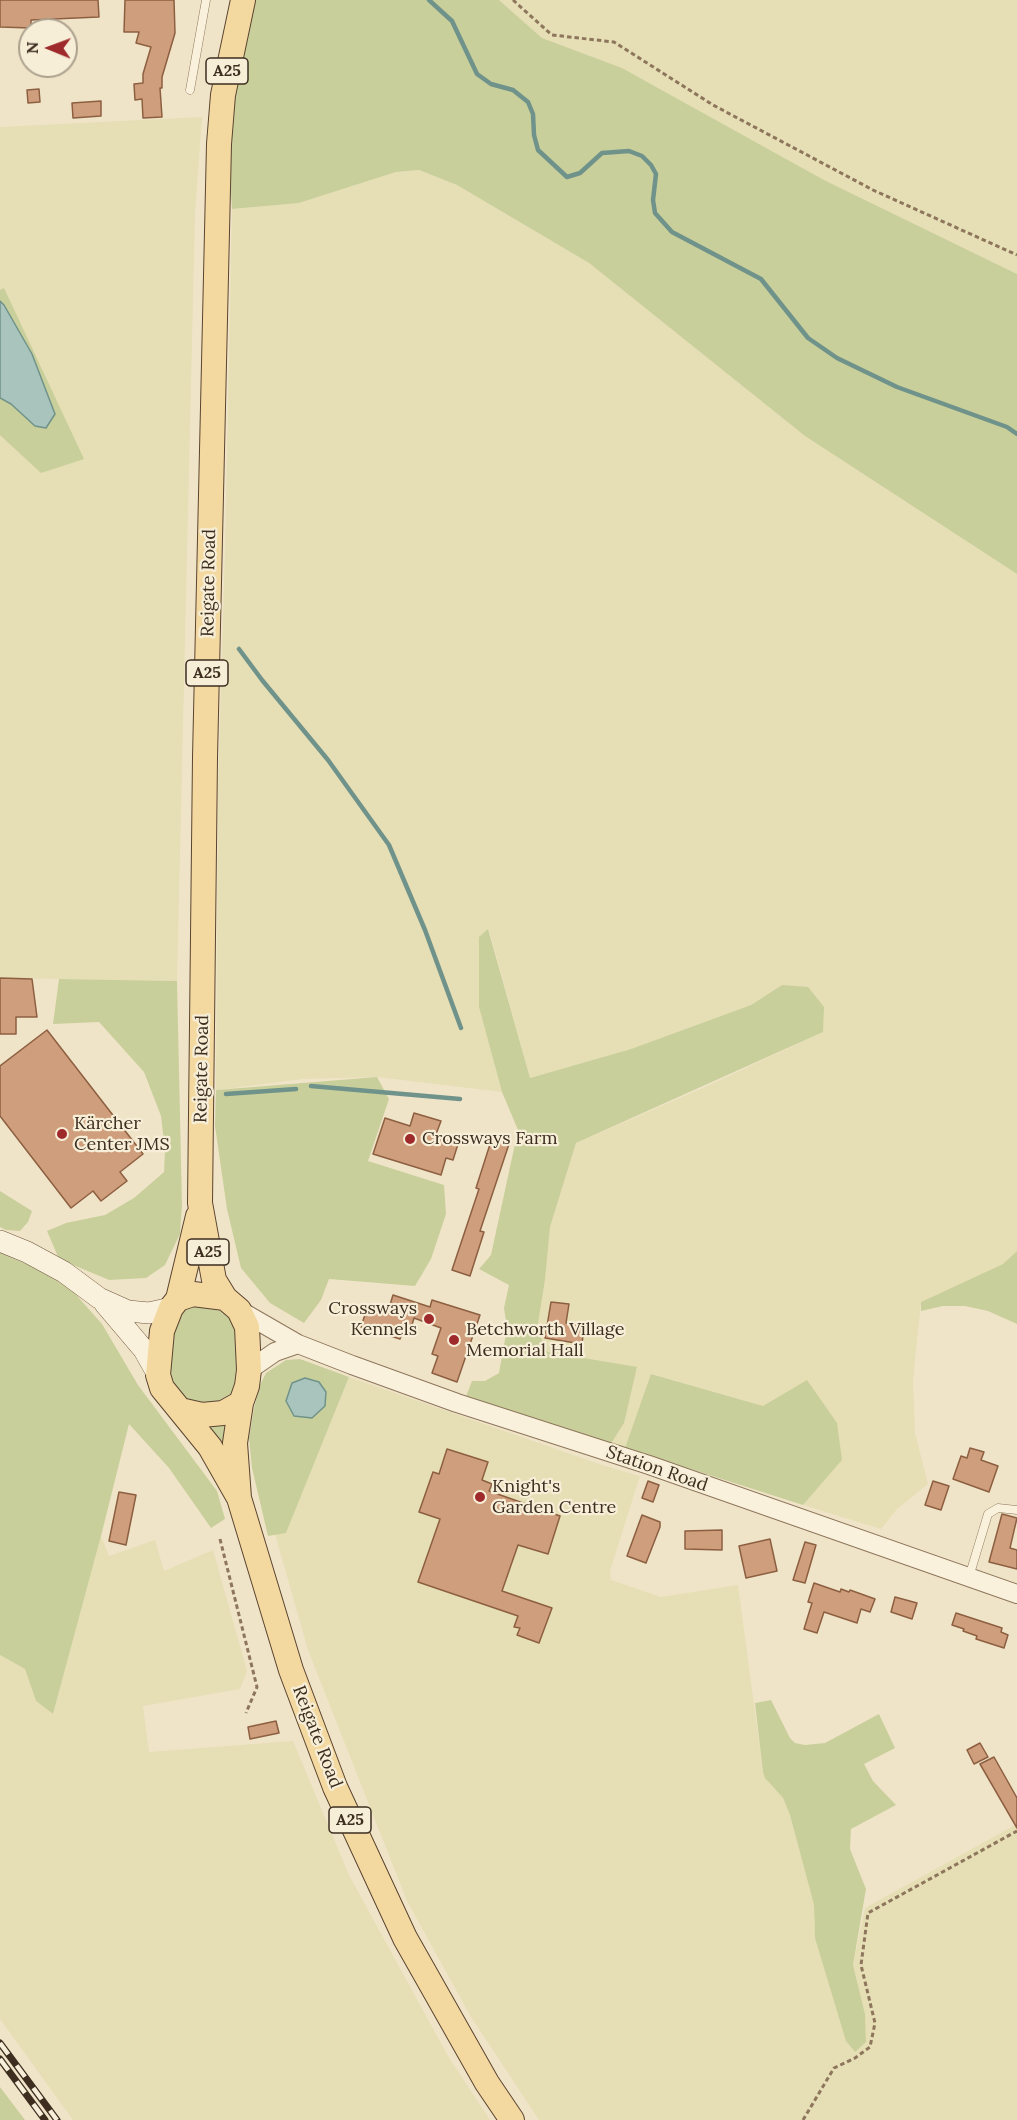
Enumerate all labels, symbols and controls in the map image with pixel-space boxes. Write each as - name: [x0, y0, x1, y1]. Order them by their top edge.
- north arrow: [18, 18, 78, 78]
- text: N: [22, 41, 42, 54]
- road number: A25: [206, 58, 248, 84]
- street label: Reigate Road: [197, 529, 221, 637]
- road number: A25: [186, 660, 228, 686]
- street label: Reigate Road: [190, 1015, 214, 1123]
- place label: Kärcher Center JMS: [74, 1113, 170, 1156]
- marker: Kärcher Center JMS: [55, 1127, 69, 1141]
- place label: Crossways Farm: [422, 1128, 558, 1150]
- marker: Crossways Farm: [403, 1132, 417, 1146]
- road number: A25: [187, 1239, 229, 1265]
- place label: Crossways Kennels: [328, 1298, 417, 1340]
- marker: Crossways Kennels: [422, 1312, 436, 1326]
- place label: Betchworth Village Memorial Hall: [466, 1319, 624, 1362]
- marker: Betchworth Village Memorial Hall: [447, 1333, 461, 1347]
- street label: Station Road: [603, 1441, 711, 1497]
- place label: Knight's Garden Centre: [492, 1476, 616, 1518]
- marker: Knight's Garden Centre: [473, 1490, 487, 1504]
- street label: Reigate Road: [288, 1683, 346, 1791]
- road number: A25: [329, 1807, 371, 1833]

